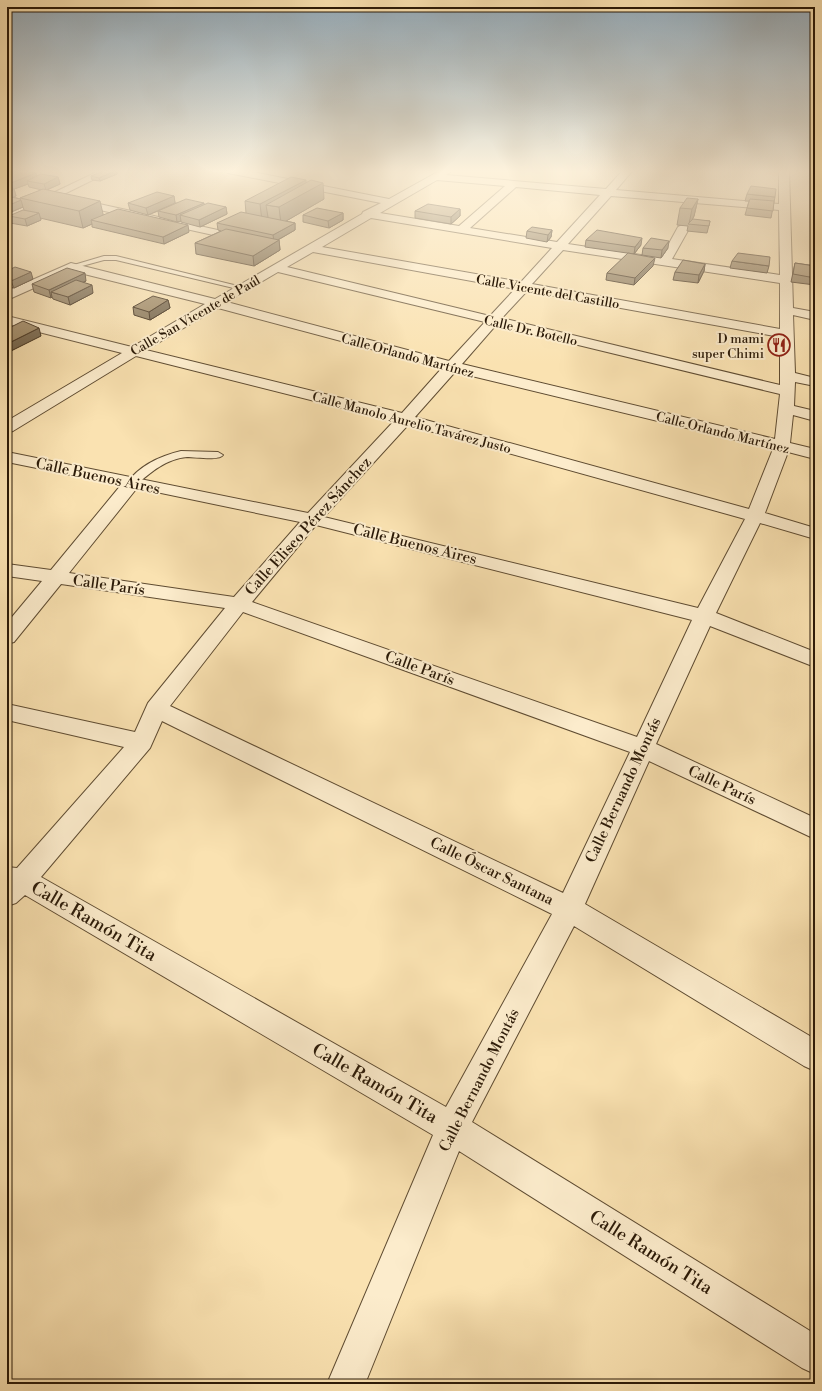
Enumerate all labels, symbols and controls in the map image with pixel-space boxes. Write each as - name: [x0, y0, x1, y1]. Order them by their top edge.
- street label: Calle Vicente del Castillo: [475, 271, 621, 313]
- street label: Calle San Vicente de Paúl: [128, 272, 263, 360]
- street label: Calle Dr. Botello: [482, 312, 579, 350]
- street label: Calle Orlando Martínez: [339, 331, 476, 381]
- place label: D mami super Chimi: [692, 331, 764, 362]
- restaurant icon: D mami super Chimi: [766, 332, 792, 358]
- street label: Calle Manolo Aurelio Tavárez Justo: [311, 389, 513, 457]
- street label: Calle Orlando Martínez: [654, 409, 791, 457]
- street label: Calle Eliseo Pérez Sánchez: [241, 453, 376, 600]
- street label: Calle Buenos Aires: [34, 454, 162, 499]
- street label: Calle Buenos Aires: [351, 520, 479, 569]
- street label: Calle París: [72, 571, 146, 600]
- street label: Calle París: [382, 647, 457, 690]
- street label: Calle Bernando Montás: [581, 715, 665, 866]
- street label: Calle París: [685, 761, 759, 809]
- street label: Calle Óscar Santana: [427, 832, 558, 910]
- street label: Calle Ramón Tita: [27, 876, 161, 967]
- street label: Calle Bernando Montás: [435, 1005, 524, 1155]
- street label: Calle Ramón Tita: [308, 1038, 442, 1129]
- street label: Calle Ramón Tita: [585, 1205, 717, 1300]

